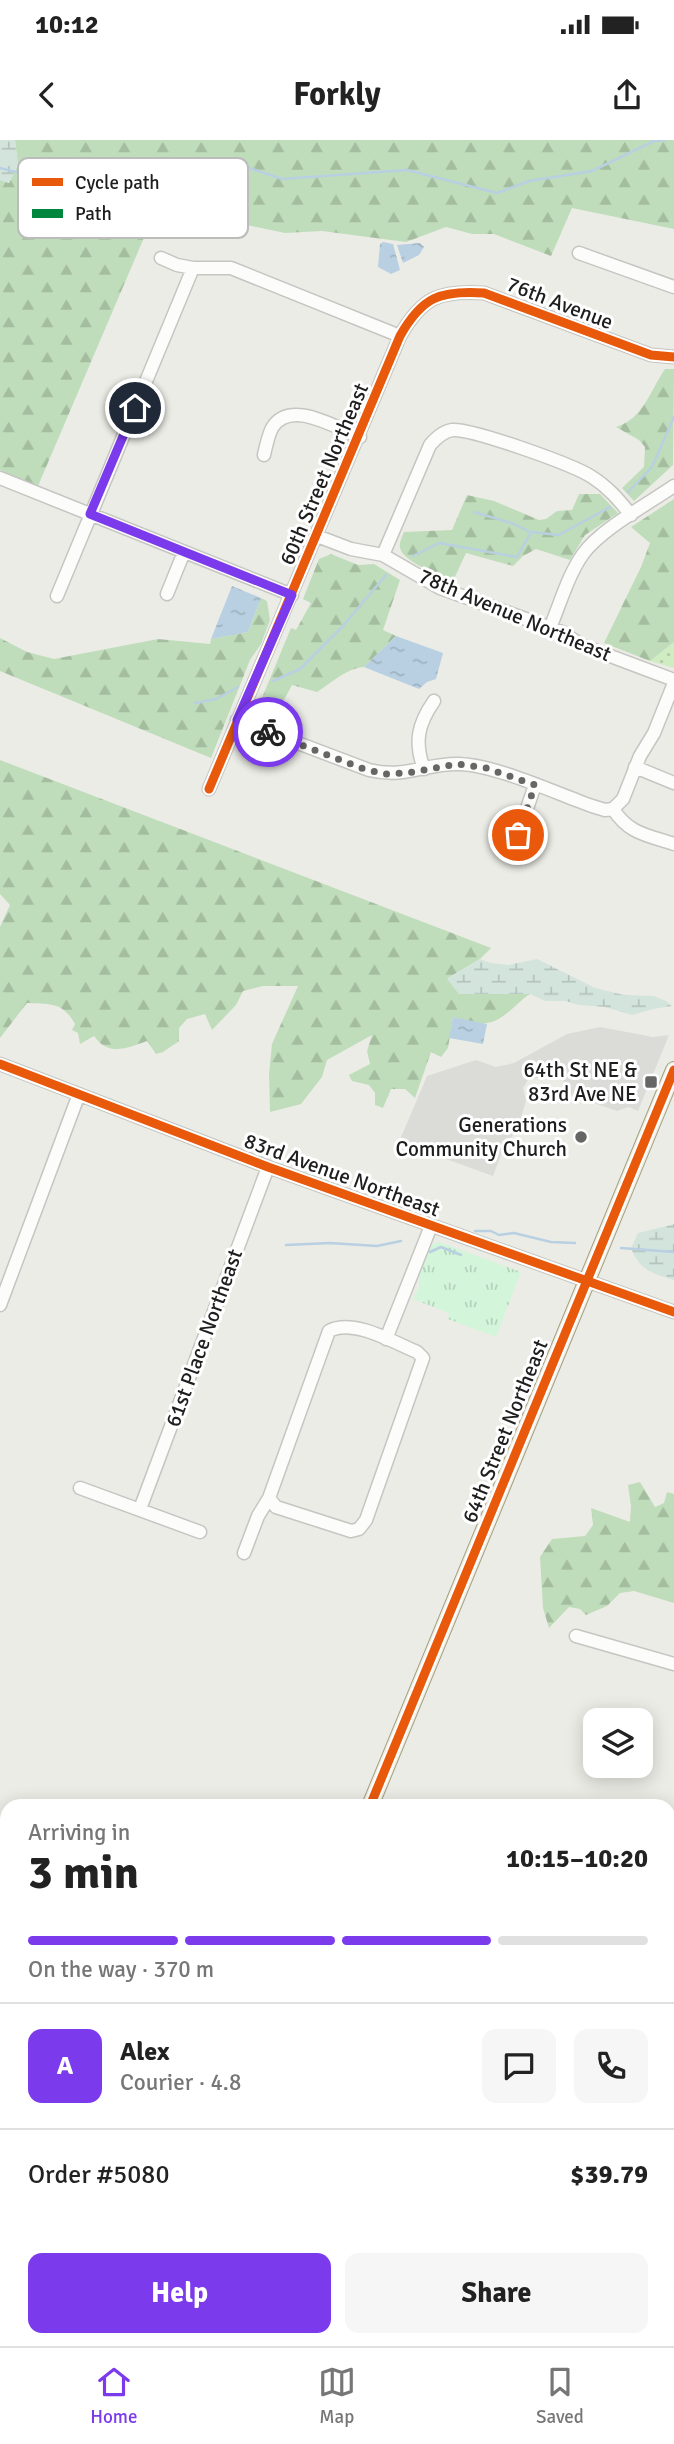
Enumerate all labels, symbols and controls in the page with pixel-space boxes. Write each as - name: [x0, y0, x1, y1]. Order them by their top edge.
- text: 10:12: [35, 9, 99, 41]
- text: Forkly: [293, 75, 381, 114]
- icon: back: [28, 76, 66, 114]
- icon: share: [608, 76, 646, 114]
- legend: [18, 158, 248, 238]
- text: Cycle path: [75, 171, 160, 195]
- text: Path: [75, 202, 112, 226]
- street label: 76th Avenue: [503, 271, 617, 335]
- pin: [105, 378, 165, 438]
- street label: 60th Street Northeast: [274, 379, 374, 569]
- icon: home: [116, 389, 154, 427]
- street label: 78th Avenue Northeast: [415, 563, 615, 667]
- courier: [233, 697, 303, 767]
- icon: bike: [249, 713, 287, 751]
- pin: [488, 805, 548, 865]
- icon: bag: [499, 816, 537, 854]
- place label: 64th St NE & 83rd Ave NE: [523, 1057, 637, 1107]
- marker: 64th St NE & 83rd Ave NE: [643, 1074, 659, 1090]
- place label: Generations Community Church: [395, 1112, 567, 1162]
- street label: 83rd Avenue Northeast: [241, 1128, 443, 1222]
- marker: Generations Community Church: [573, 1129, 589, 1145]
- street label: 61st Place Northeast: [160, 1246, 248, 1430]
- street label: 64th Street Northeast: [456, 1336, 554, 1526]
- map controls: [583, 1708, 653, 1778]
- button: layers: [583, 1708, 653, 1778]
- text: Arriving in: [28, 1818, 130, 1847]
- text: 10:15–10:20: [506, 1843, 648, 1875]
- text: 3 min: [28, 1845, 139, 1901]
- text: On the way · 370 m: [28, 1955, 214, 1984]
- button: chat: [482, 2029, 556, 2103]
- button: phone: [574, 2029, 648, 2103]
- text: Alex: [120, 2036, 170, 2068]
- text: A: [57, 2050, 73, 2082]
- text: Courier · 4.8: [120, 2068, 241, 2097]
- text: Order #5080: [28, 2159, 169, 2191]
- text: $39.79: [570, 2159, 648, 2191]
- button: Help: [28, 2253, 331, 2333]
- button: Share: [345, 2253, 648, 2333]
- tab: Home: [90, 2363, 137, 2429]
- tab: Map: [318, 2363, 356, 2429]
- tab: Saved: [536, 2363, 584, 2429]

